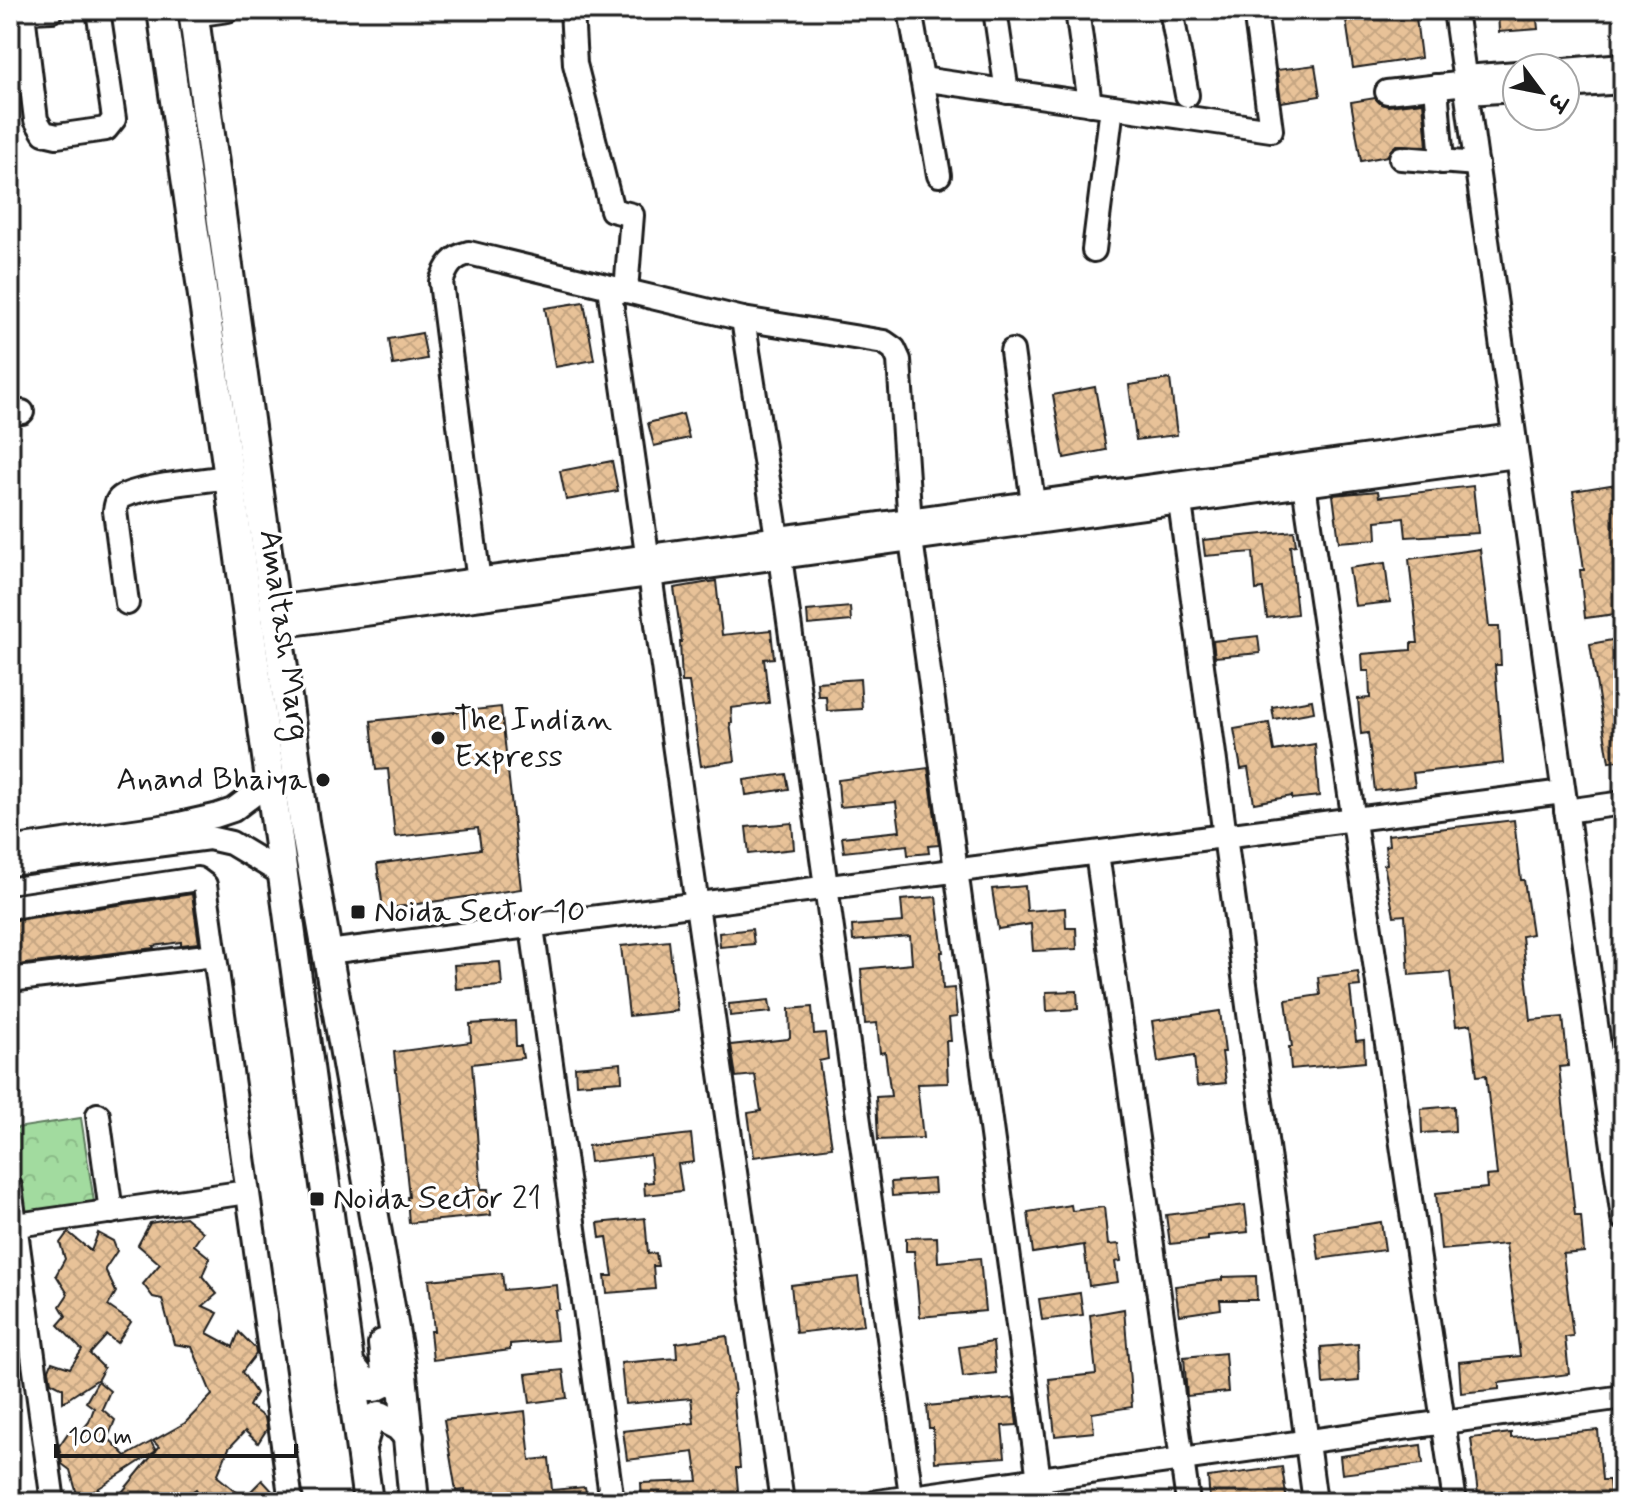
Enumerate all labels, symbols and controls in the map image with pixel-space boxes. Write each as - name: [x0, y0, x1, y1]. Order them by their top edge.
- north arrow: [1501, 52, 1581, 132]
- text: उ: [1539, 86, 1573, 117]
- street label: Amaltash Marg: [246, 527, 320, 743]
- place label: The Indian Express: [454, 699, 612, 778]
- marker: The Indian Express: [429, 729, 447, 747]
- place label: Anand Bhaiya: [116, 759, 308, 801]
- marker: Anand Bhaiya: [314, 771, 332, 789]
- place label: Noida Sector 10: [374, 891, 585, 933]
- marker: Noida Sector 10: [349, 903, 367, 921]
- place label: Noida Sector 21: [333, 1178, 541, 1220]
- marker: Noida Sector 21: [308, 1190, 326, 1208]
- scale bar: [56, 1408, 296, 1458]
- text: 100 m: [68, 1422, 132, 1453]

